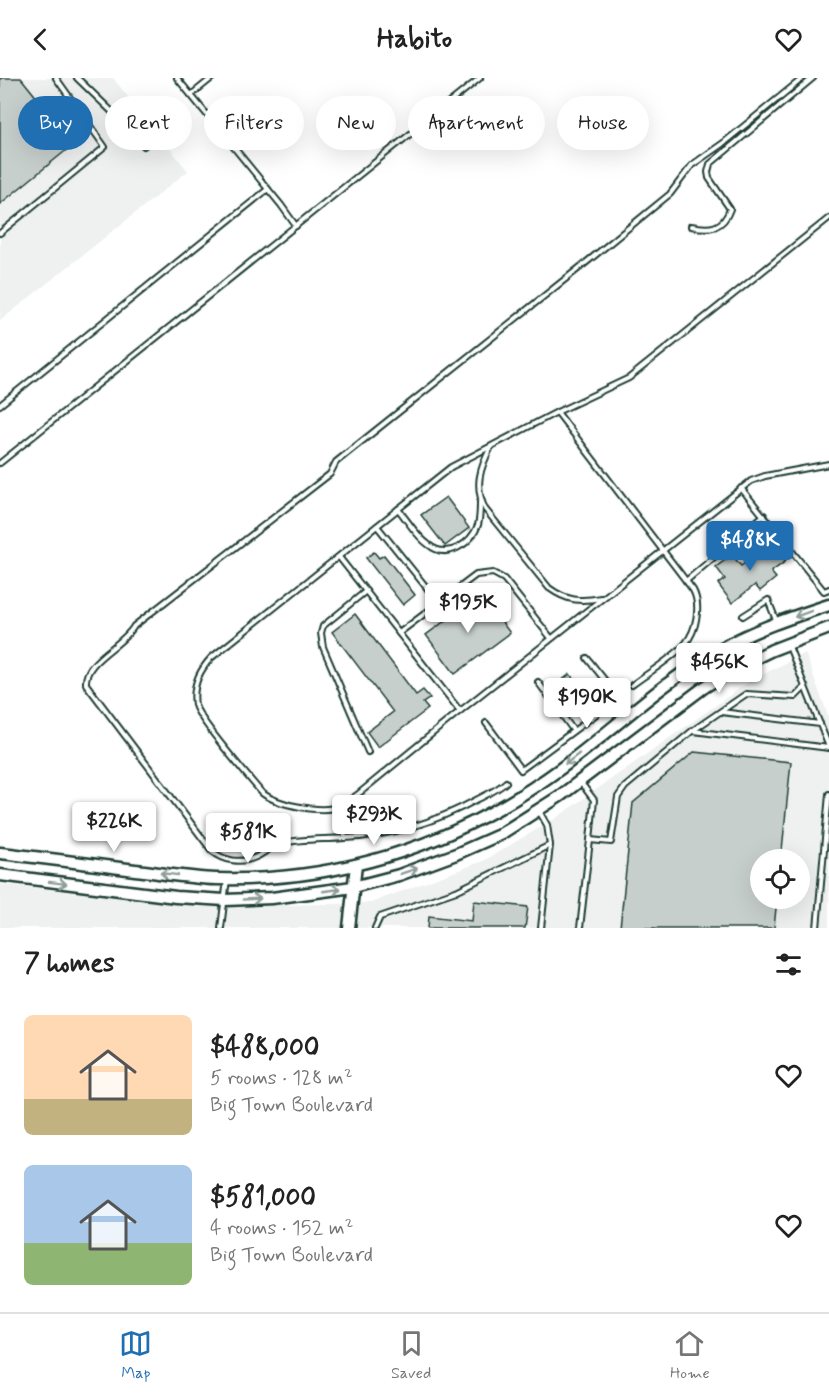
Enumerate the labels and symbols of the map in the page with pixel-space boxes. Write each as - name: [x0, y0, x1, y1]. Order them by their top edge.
- pin: $488K: [708, 521, 792, 572]
- pin: $195K: [426, 583, 510, 634]
- one-way arrow: [794, 610, 813, 621]
- pin: $456K: [677, 643, 761, 694]
- pin: $190K: [545, 678, 629, 729]
- one-way arrow: [565, 753, 581, 766]
- pin: $293K: [332, 795, 416, 846]
- pin: $226K: [72, 802, 156, 853]
- pin: $581K: [206, 813, 290, 864]
- one-way arrow: [399, 865, 418, 876]
- one-way arrow: [159, 868, 179, 879]
- one-way arrow: [48, 877, 67, 888]
- one-way arrow: [322, 885, 342, 896]
- one-way arrow: [242, 893, 261, 904]

